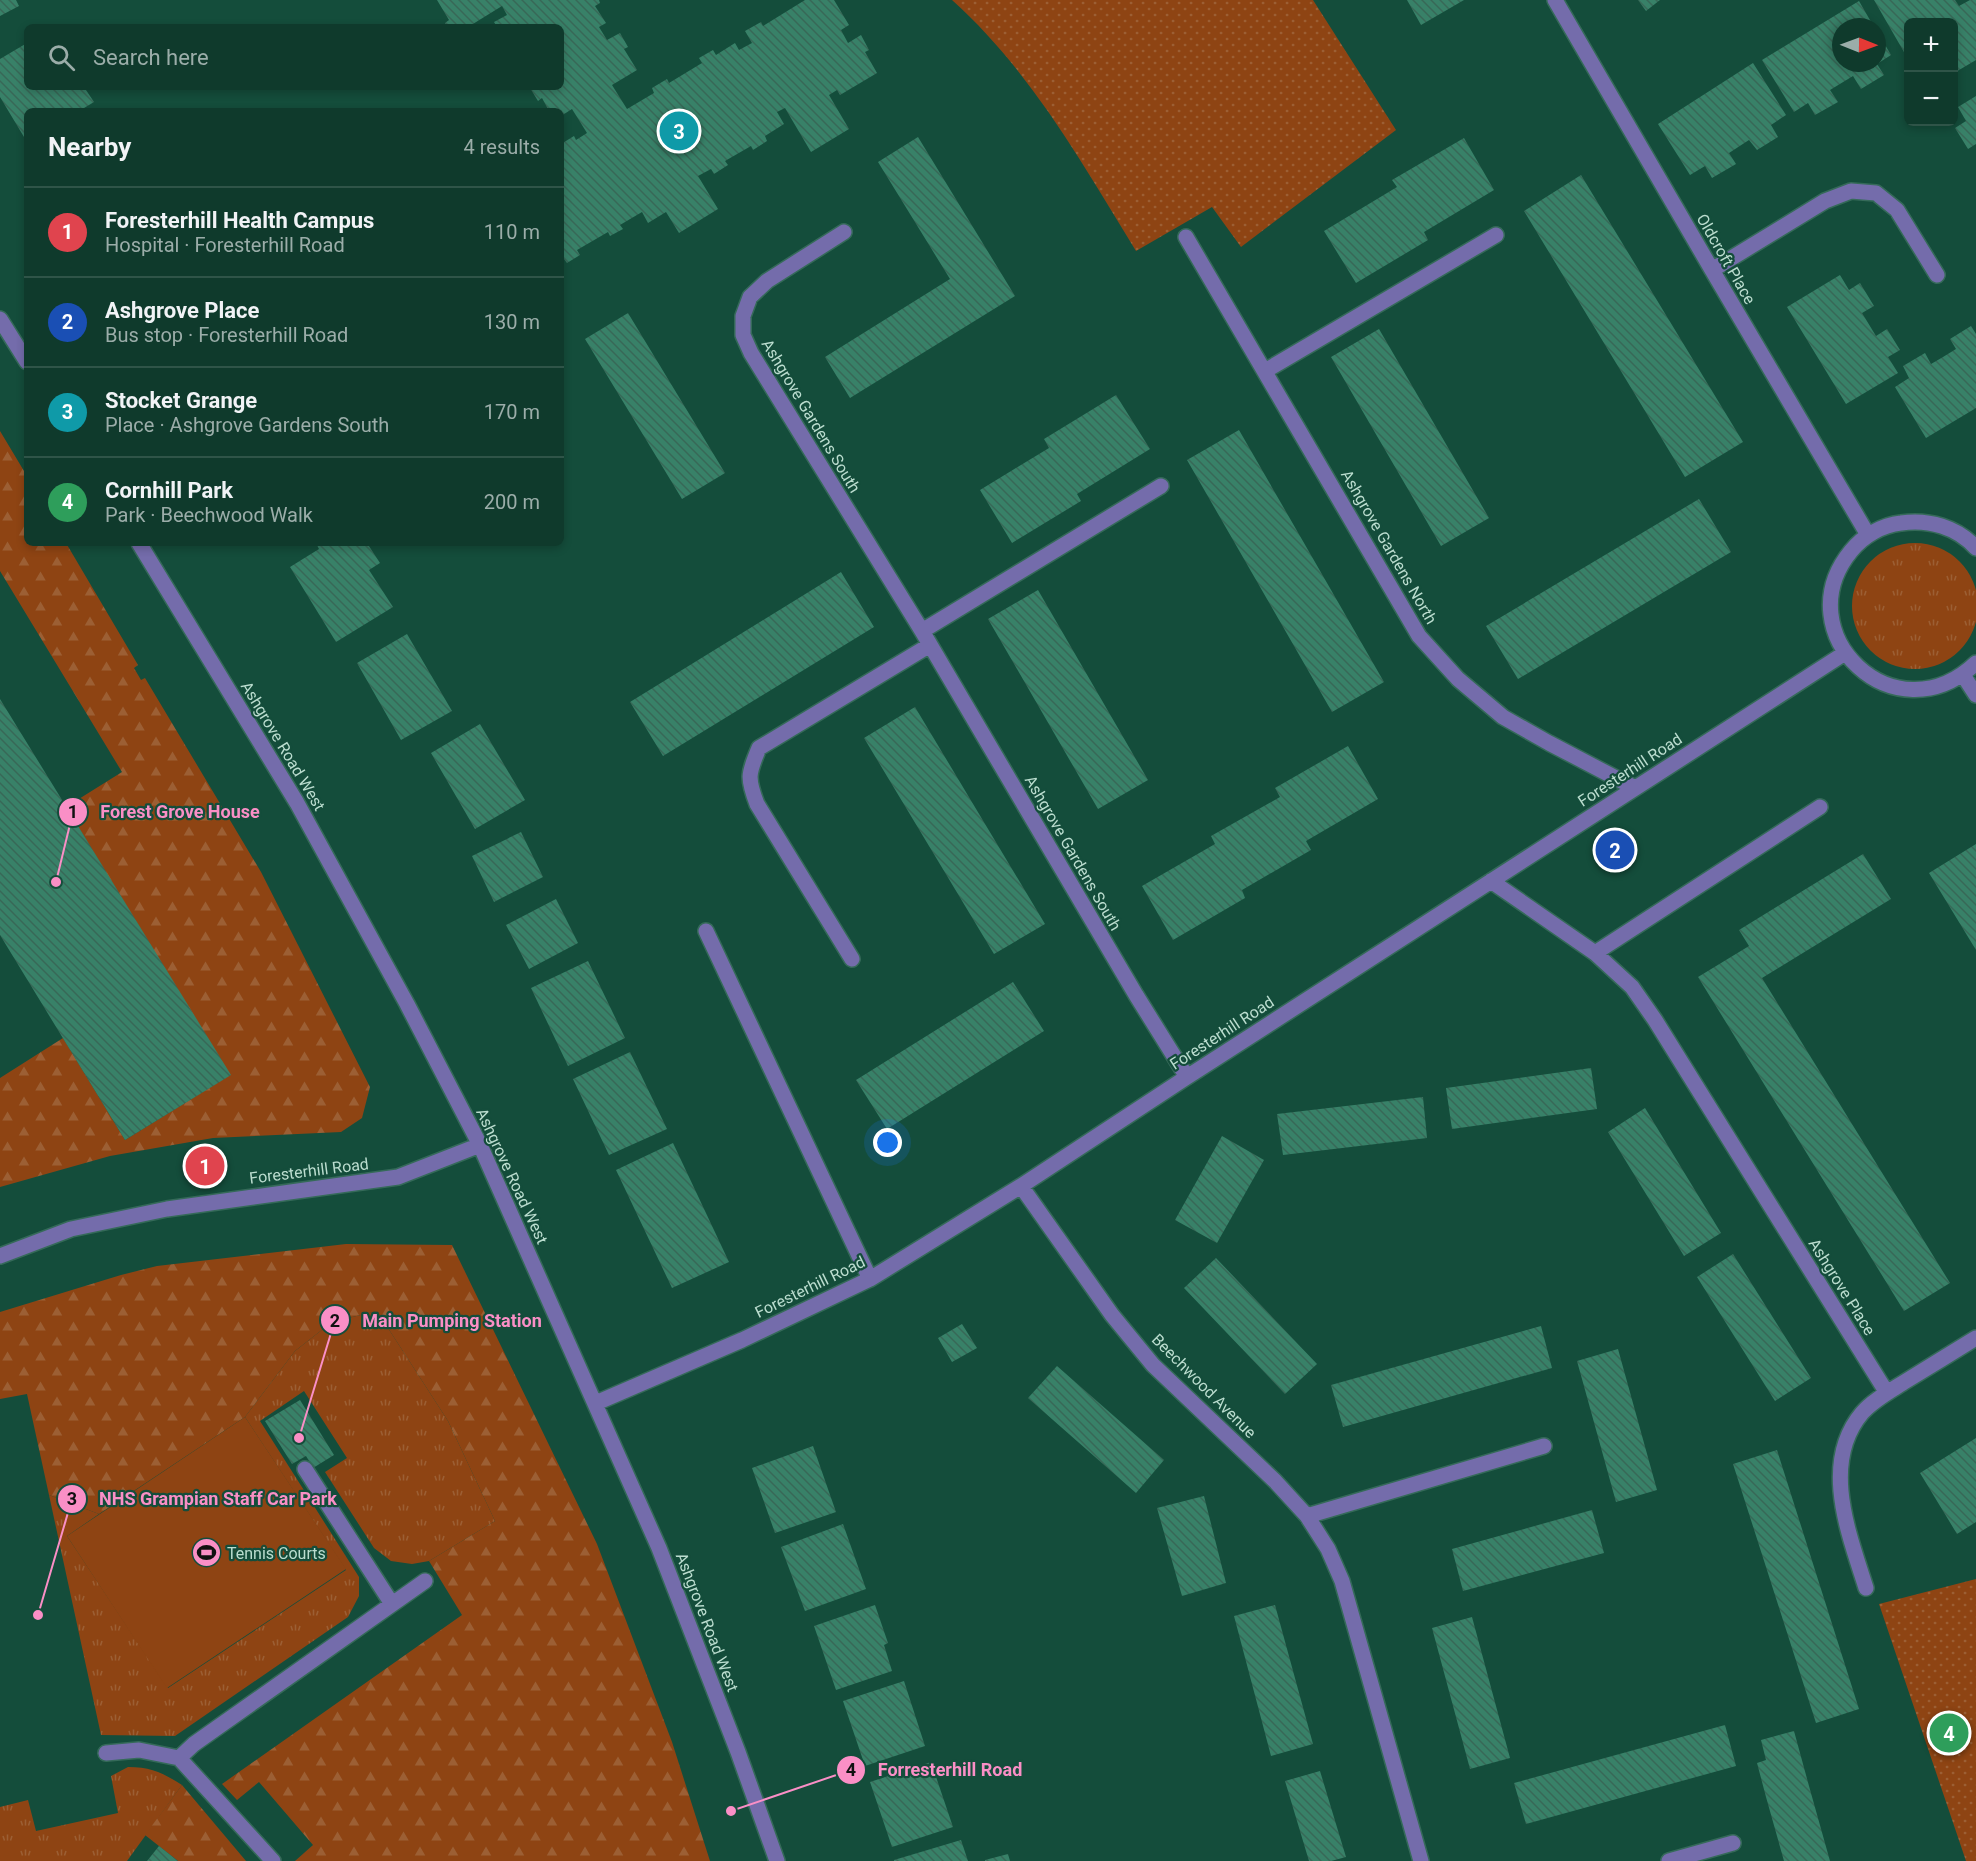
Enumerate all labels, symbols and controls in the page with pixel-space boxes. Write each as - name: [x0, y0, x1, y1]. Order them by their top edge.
- north arrow: [1832, 18, 1886, 72]
- map controls: [1904, 18, 1958, 126]
- button: +: [1904, 18, 1958, 72]
- search box: [24, 24, 564, 90]
- icon: search: [45, 41, 78, 74]
- text: Search here: [93, 45, 209, 70]
- button: −: [1904, 72, 1958, 126]
- pin: 3: [660, 108, 698, 154]
- text: Nearby: [48, 132, 131, 162]
- text: 4 results: [464, 135, 540, 159]
- text: Foresterhill Health Campus: [105, 208, 374, 233]
- street label: Oldcroft Place: [1693, 211, 1759, 307]
- text: 1: [62, 220, 73, 244]
- text: 110 m: [484, 220, 540, 244]
- text: Hospital · Foresterhill Road: [105, 233, 345, 257]
- text: Ashgrove Place: [105, 298, 259, 323]
- text: 2: [62, 310, 73, 334]
- text: 130 m: [484, 310, 540, 334]
- text: Bus stop · Foresterhill Road: [105, 323, 348, 347]
- street label: Ashgrove Gardens South: [758, 336, 864, 496]
- text: Stocket Grange: [105, 388, 257, 413]
- text: 3: [62, 400, 73, 424]
- text: 170 m: [484, 400, 540, 424]
- text: Place · Ashgrove Gardens South: [105, 413, 389, 437]
- street label: Ashgrove Gardens North: [1337, 467, 1441, 627]
- text: Cornhill Park: [105, 478, 233, 503]
- text: 4: [62, 490, 73, 514]
- text: 200 m: [484, 490, 540, 514]
- text: Park · Beechwood Walk: [105, 503, 313, 527]
- street label: Ashgrove Road West: [237, 678, 329, 814]
- street label: Foresterhill Road: [1574, 729, 1686, 811]
- street label: Ashgrove Gardens South: [1021, 772, 1125, 934]
- callout: Forest Grove House: [58, 794, 272, 830]
- text: 1: [68, 801, 78, 822]
- text: Forest Grove House: [100, 801, 260, 822]
- pin: 2: [1596, 828, 1634, 872]
- street label: Foresterhill Road: [1166, 992, 1278, 1074]
- street label: Ashgrove Road West: [472, 1105, 552, 1247]
- your location: [873, 1128, 902, 1157]
- pin: 1: [186, 1144, 224, 1188]
- street label: Foresterhill Road: [248, 1154, 370, 1188]
- street label: Ashgrove Place: [1805, 1235, 1879, 1339]
- street label: Foresterhill Road: [752, 1252, 868, 1322]
- callout: Main Pumping Station: [320, 1302, 554, 1338]
- text: 2: [330, 1310, 340, 1331]
- text: Main Pumping Station: [362, 1310, 542, 1331]
- street label: Beechwood Avenue: [1148, 1330, 1260, 1442]
- callout: NHS Grampian Staff Car Park: [57, 1481, 349, 1517]
- text: 3: [67, 1488, 77, 1509]
- text: NHS Grampian Staff Car Park: [99, 1488, 337, 1509]
- sports icon: Tennis Courts: [190, 1537, 222, 1569]
- place label: Tennis Courts: [227, 1544, 326, 1563]
- street label: Ashgrove Road West: [672, 1550, 742, 1694]
- pin: 4: [1930, 1710, 1968, 1756]
- callout: Forresterhill Road: [836, 1752, 1034, 1788]
- text: 4: [846, 1759, 856, 1780]
- text: Forresterhill Road: [878, 1759, 1022, 1780]

